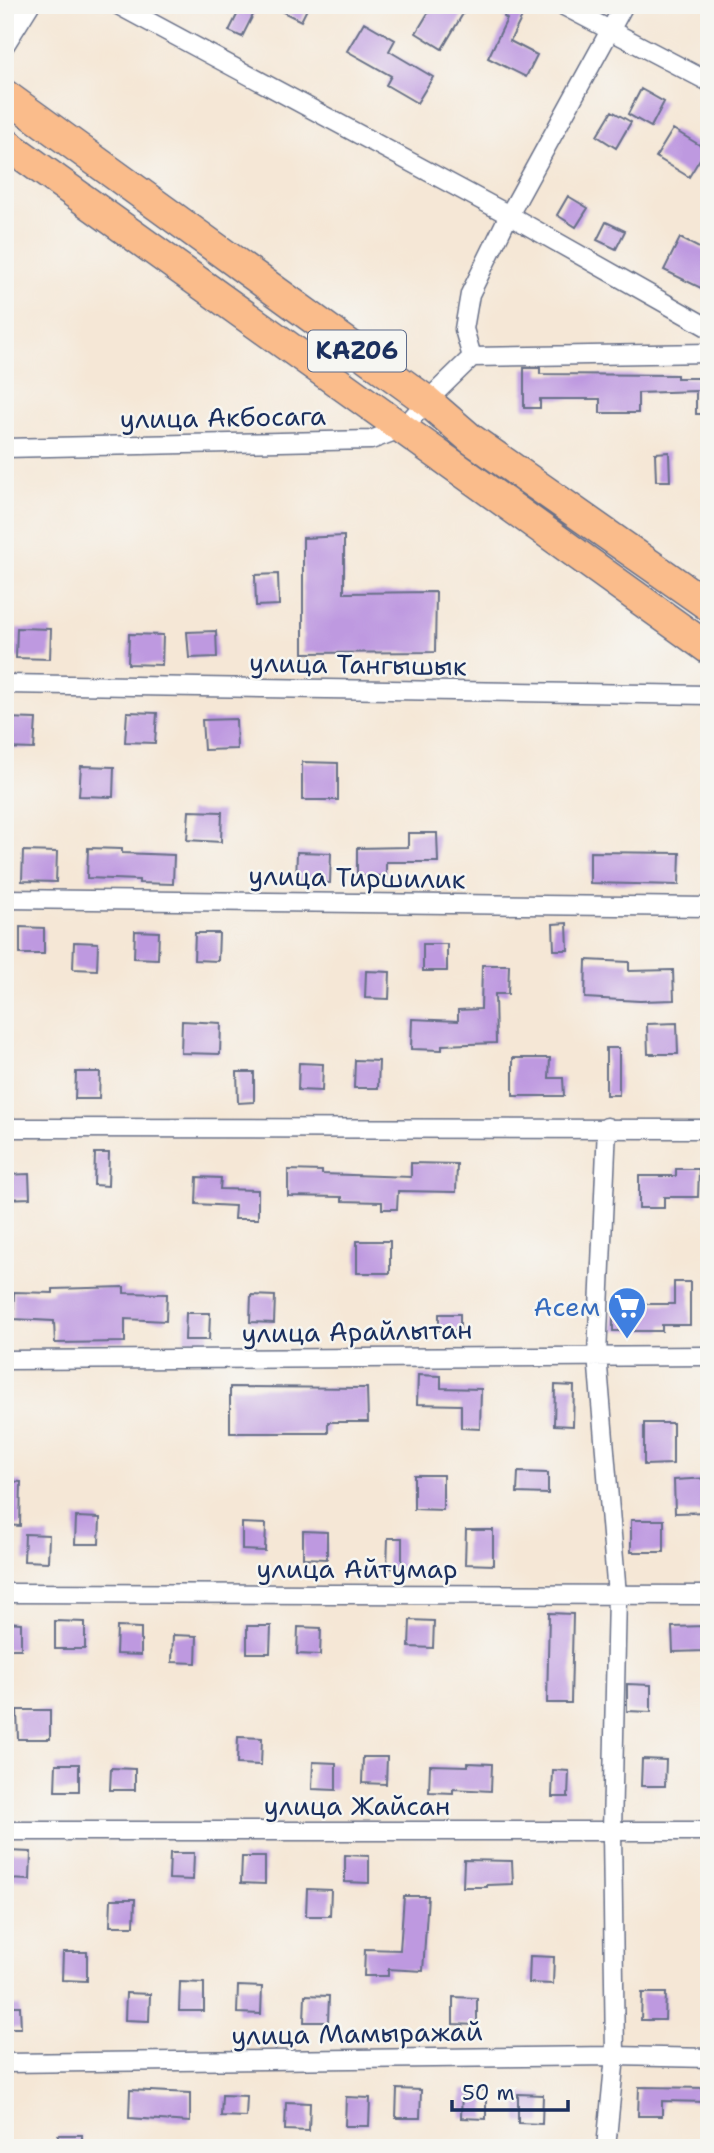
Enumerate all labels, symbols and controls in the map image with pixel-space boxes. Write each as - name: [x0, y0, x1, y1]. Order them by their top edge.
- road number: KАZ06: [308, 330, 406, 372]
- street label: улица Акбосага: [120, 398, 326, 436]
- street label: улица Тангышык: [249, 645, 467, 683]
- street label: улица Тиршилик: [248, 858, 466, 896]
- supermarket icon: Асем: [606, 1285, 648, 1340]
- place label: Асем: [533, 1289, 600, 1324]
- street label: улица Арайлытан: [241, 1311, 473, 1351]
- street label: улица Айтумар: [256, 1551, 458, 1586]
- street label: улица Жайсан: [264, 1788, 450, 1823]
- street label: улица Мамыражай: [231, 2013, 483, 2053]
- scale bar: [452, 2069, 567, 2113]
- text: 50 m: [462, 2079, 515, 2107]

